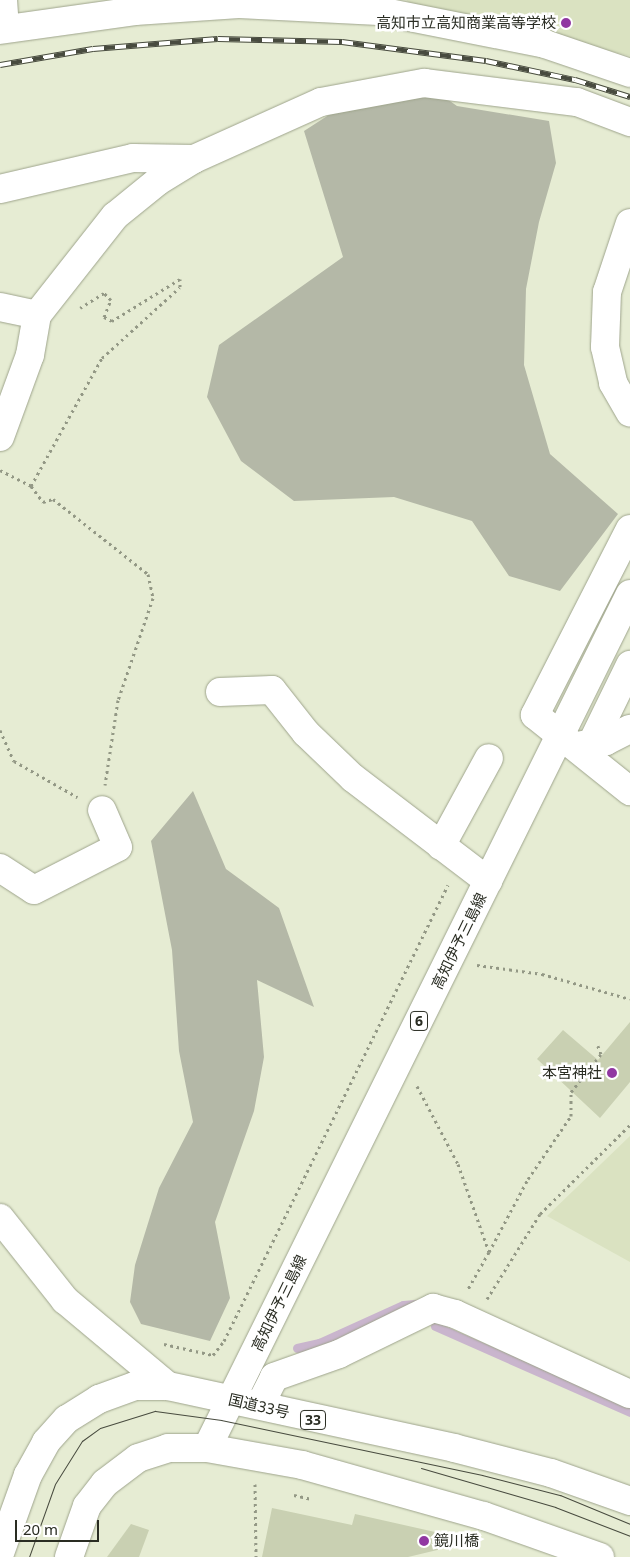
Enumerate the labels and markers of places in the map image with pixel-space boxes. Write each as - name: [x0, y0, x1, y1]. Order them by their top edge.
- place label: 高知市立高知商業高等学校: [376, 14, 556, 32]
- marker: 高知市立高知商業高等学校: [560, 17, 572, 29]
- place label: 本宮神社: [542, 1064, 602, 1082]
- marker: 本宮神社: [606, 1067, 618, 1079]
- place label: 鏡川橋: [434, 1532, 479, 1550]
- marker: 鏡川橋: [418, 1535, 430, 1547]

